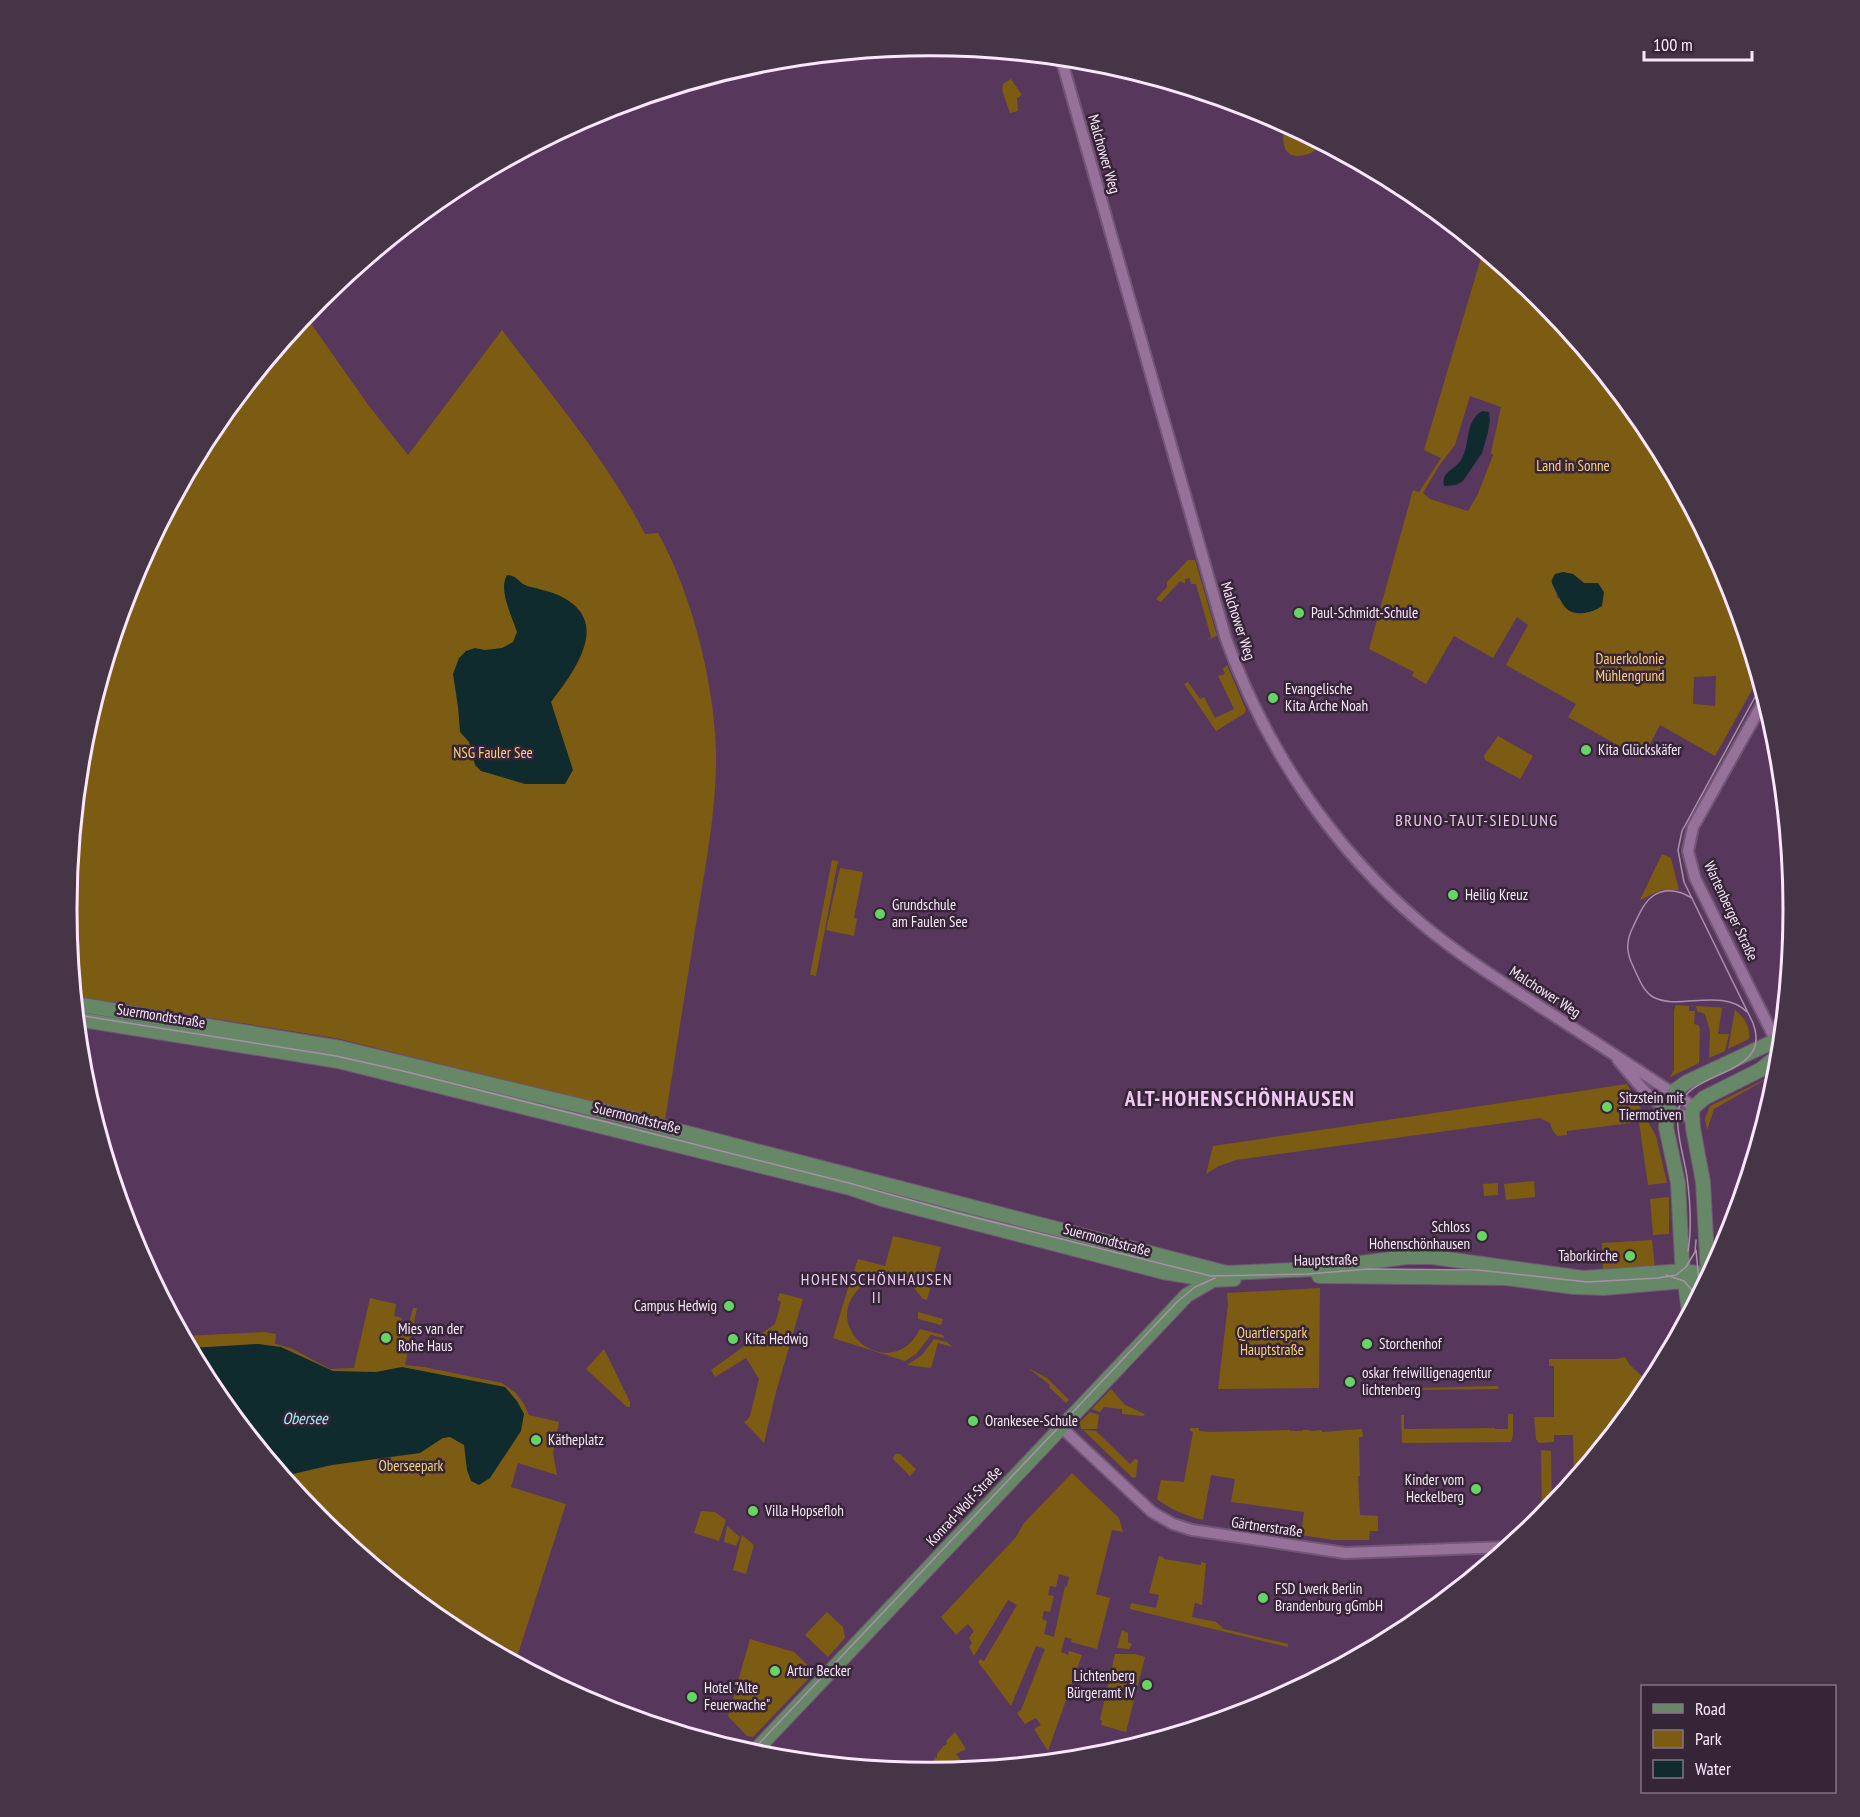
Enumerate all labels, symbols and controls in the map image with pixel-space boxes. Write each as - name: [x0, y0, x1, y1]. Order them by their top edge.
- scale bar: [1644, 24, 1752, 62]
- text: 100 m: [1653, 33, 1693, 56]
- street label: Malchower Weg: [1084, 112, 1125, 196]
- park label: Land in Sonne: [1536, 456, 1610, 475]
- street label: Malchower Weg: [1217, 579, 1260, 662]
- place label: Paul-Schmidt-Schule: [1311, 603, 1418, 622]
- marker: Paul-Schmidt-Schule: [1292, 606, 1306, 620]
- park label: Dauerkolonie Mühlengrund: [1595, 649, 1665, 685]
- place label: Evangelische Kita Arche Noah: [1285, 679, 1368, 715]
- marker: Evangelische Kita Arche Noah: [1266, 691, 1280, 705]
- place label: Kita Glückskäfer: [1598, 740, 1682, 759]
- park label: NSG Fauler See: [453, 743, 533, 762]
- marker: Kita Glückskäfer: [1579, 743, 1593, 757]
- district label: BRUNO-TAUT-SIEDLUNG: [1395, 810, 1559, 830]
- street label: Wartenberger Straße: [1700, 858, 1763, 964]
- place label: Heilig Kreuz: [1465, 885, 1528, 904]
- marker: Heilig Kreuz: [1446, 888, 1460, 902]
- place label: Grundschule am Faulen See: [892, 895, 968, 931]
- marker: Grundschule am Faulen See: [873, 907, 887, 921]
- street label: Malchower Weg: [1506, 961, 1585, 1022]
- street label: Suermondtstraße: [115, 999, 207, 1032]
- district label: ALT-HOHENSCHÖNHAUSEN: [1124, 1085, 1355, 1112]
- place label: Sitzstein mit Tiermotiven: [1619, 1088, 1684, 1124]
- street label: Suermondtstraße: [591, 1097, 683, 1138]
- marker: Sitzstein mit Tiermotiven: [1600, 1100, 1614, 1114]
- place label: Schloss Hohenschönhausen: [1369, 1217, 1470, 1253]
- street label: Suermondtstraße: [1061, 1219, 1153, 1260]
- marker: Schloss Hohenschönhausen: [1475, 1229, 1489, 1243]
- place label: Taborkirche: [1558, 1246, 1618, 1265]
- street label: Hauptstraße: [1294, 1249, 1358, 1270]
- marker: Taborkirche: [1623, 1249, 1637, 1263]
- district label: HOHENSCHÖNHAUSEN II: [801, 1269, 953, 1307]
- place label: Campus Hedwig: [634, 1296, 717, 1315]
- marker: Campus Hedwig: [722, 1299, 736, 1313]
- place label: Mies van der Rohe Haus: [398, 1319, 464, 1355]
- park label: Quartierspark Hauptstraße: [1237, 1323, 1307, 1359]
- place label: Kita Hedwig: [745, 1329, 808, 1348]
- marker: Mies van der Rohe Haus: [379, 1331, 393, 1345]
- marker: Kita Hedwig: [726, 1332, 740, 1346]
- place label: Storchenhof: [1379, 1334, 1443, 1353]
- marker: Storchenhof: [1360, 1337, 1374, 1351]
- place label: oskar freiwilligenagentur lichtenberg: [1362, 1363, 1493, 1399]
- marker: oskar freiwilligenagentur lichtenberg: [1343, 1375, 1357, 1389]
- water label: Obersee: [282, 1408, 329, 1428]
- place label: Orankesee-Schule: [985, 1411, 1078, 1430]
- marker: Orankesee-Schule: [966, 1414, 980, 1428]
- place label: Kätheplatz: [548, 1430, 604, 1449]
- marker: Kätheplatz: [529, 1433, 543, 1447]
- park label: Oberseepark: [379, 1456, 444, 1475]
- street label: Konrad-Wolf-Straße: [922, 1462, 1006, 1550]
- place label: Kinder vom Heckelberg: [1405, 1470, 1464, 1506]
- marker: Kinder vom Heckelberg: [1469, 1482, 1483, 1496]
- place label: Villa Hopsefloh: [764, 1501, 844, 1520]
- marker: Villa Hopsefloh: [746, 1504, 760, 1518]
- street label: Gärtnerstraße: [1230, 1512, 1304, 1541]
- place label: FSD Lwerk Berlin Brandenburg gGmbH: [1275, 1579, 1383, 1615]
- marker: FSD Lwerk Berlin Brandenburg gGmbH: [1256, 1591, 1270, 1605]
- place label: Artur Becker: [787, 1661, 852, 1680]
- marker: Artur Becker: [768, 1664, 782, 1678]
- place label: Lichtenberg Bürgeramt IV: [1067, 1666, 1135, 1702]
- place label: Hotel "Alte Feuerwache": [704, 1678, 770, 1714]
- marker: Lichtenberg Bürgeramt IV: [1140, 1678, 1154, 1692]
- legend: [1641, 1685, 1836, 1793]
- marker: Hotel "Alte Feuerwache": [685, 1690, 699, 1704]
- text: Road: [1695, 1697, 1726, 1720]
- text: Park: [1695, 1727, 1722, 1750]
- text: Water: [1695, 1757, 1731, 1780]

